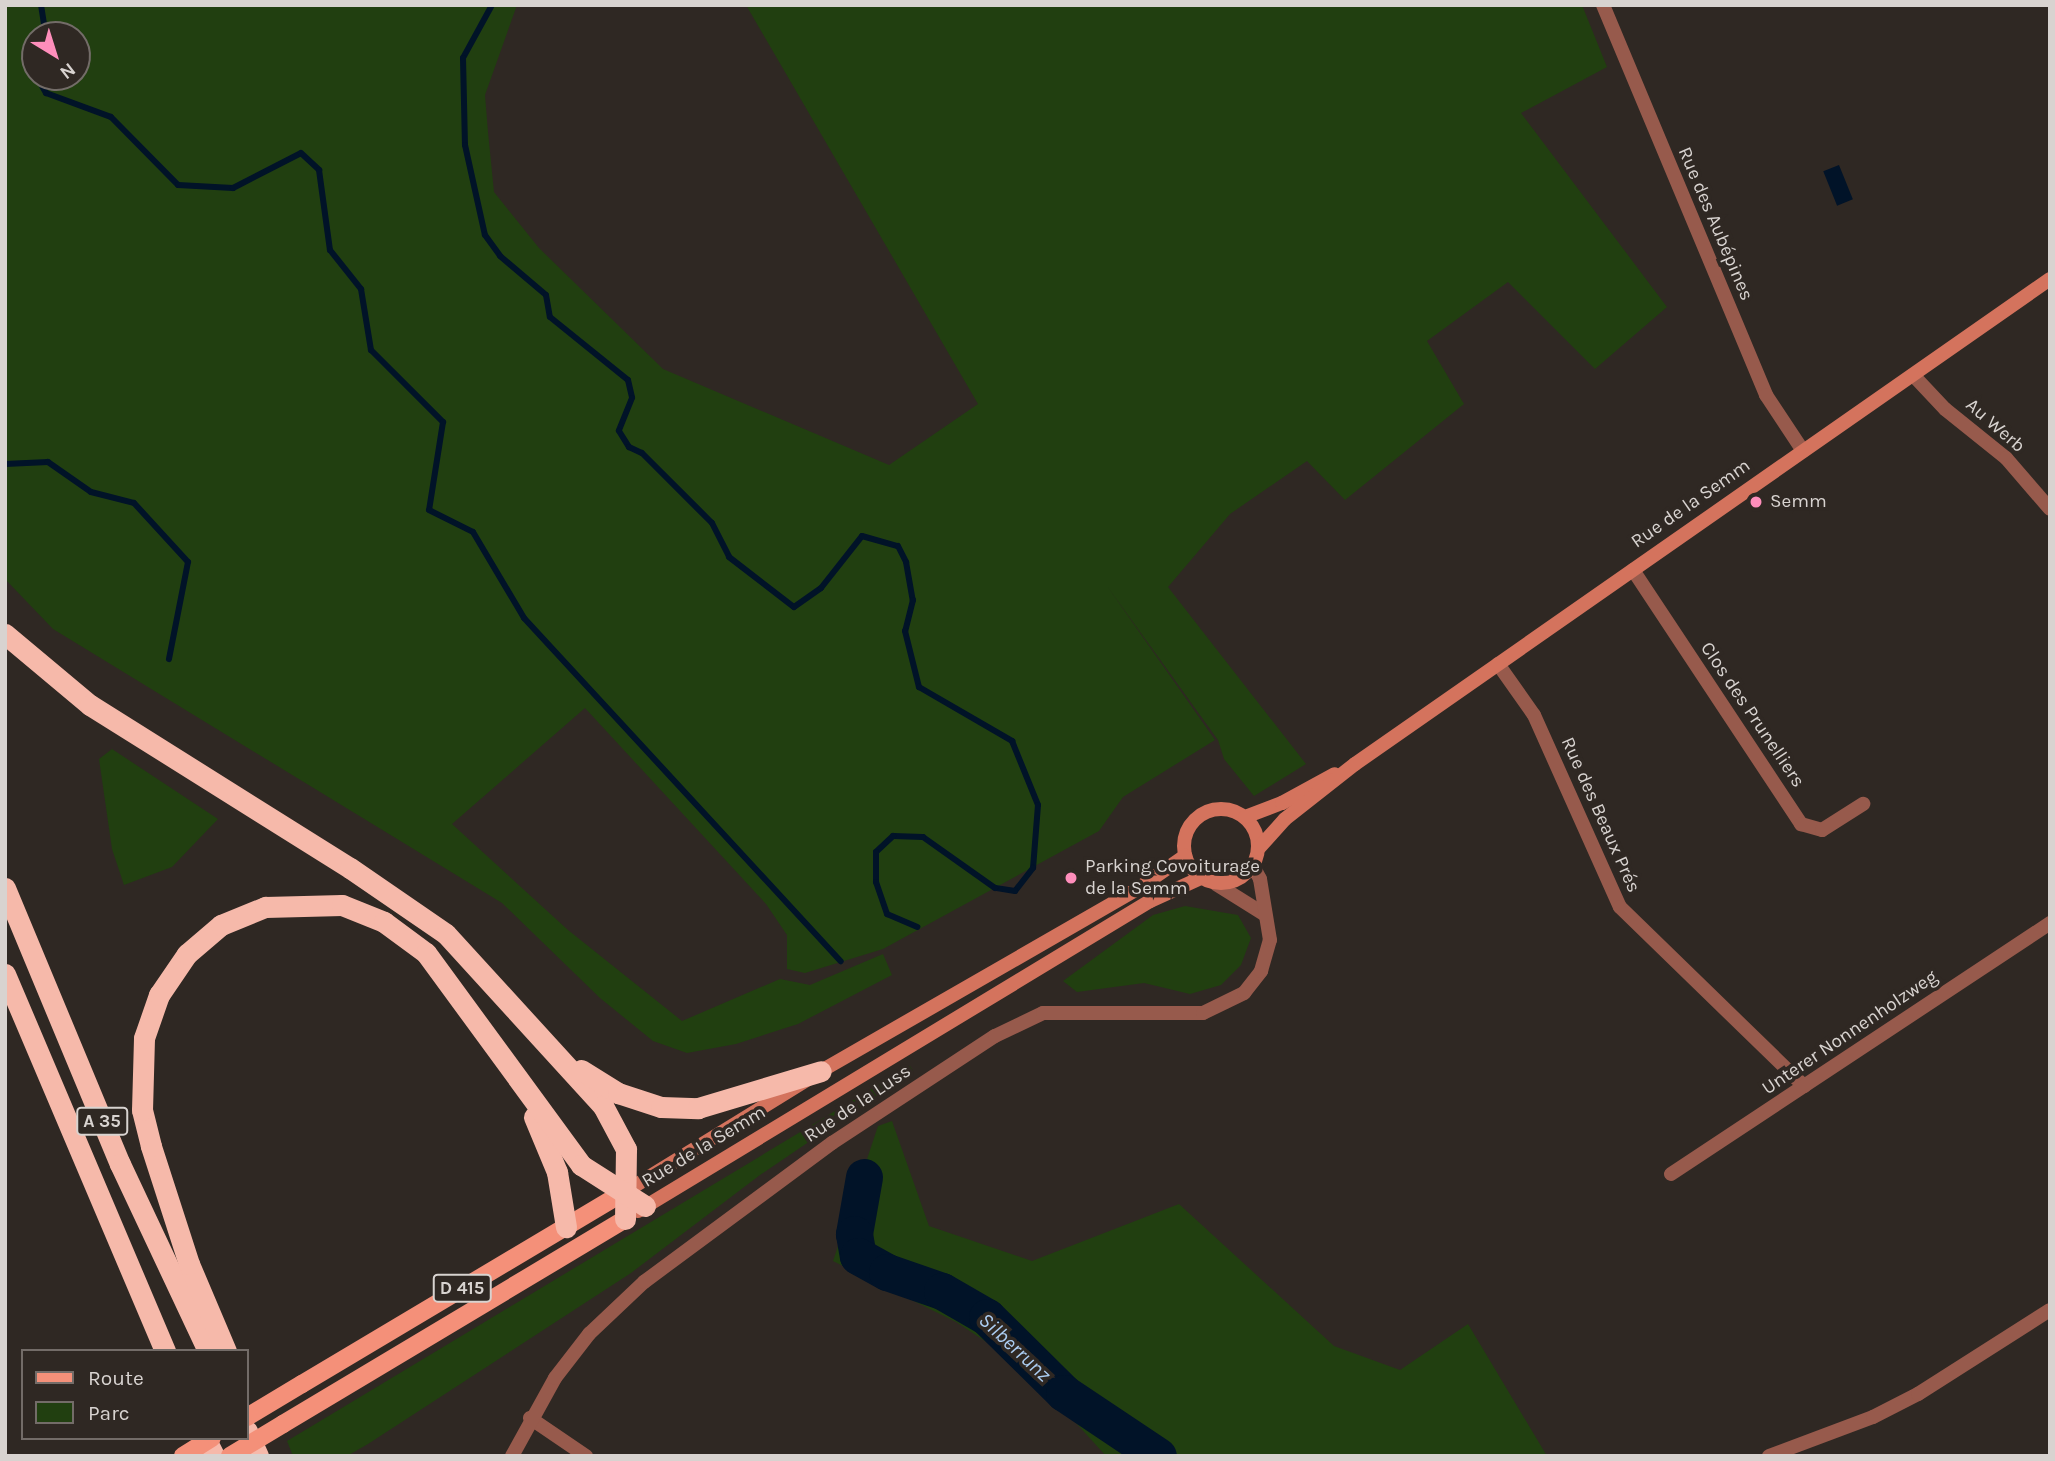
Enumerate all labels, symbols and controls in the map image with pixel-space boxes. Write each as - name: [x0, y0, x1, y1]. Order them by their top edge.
- north arrow: [21, 21, 91, 91]
- text: N: [56, 58, 80, 84]
- street label: Rue des Aubépines: [1672, 144, 1758, 304]
- street label: Au Werb: [1961, 394, 2029, 458]
- street label: Rue de la Semm: [1627, 455, 1755, 553]
- place label: Semm: [1770, 491, 1827, 513]
- marker: Semm: [1748, 494, 1764, 510]
- street label: Clos des Prunelliers: [1695, 638, 1809, 792]
- street label: Rue des Beaux Prés: [1555, 734, 1645, 896]
- place label: Parking Covoiturage de la Semm: [1085, 856, 1260, 900]
- marker: Parking Covoiturage de la Semm: [1063, 870, 1079, 886]
- street label: Unterer Nonnenholzweg: [1758, 966, 1942, 1100]
- street label: Rue de la Luss: [800, 1060, 916, 1148]
- street label: Rue de la Semm: [638, 1101, 770, 1193]
- road number: A 35: [76, 1106, 128, 1136]
- road number: D 415: [432, 1274, 492, 1302]
- water label: Silberrunz: [974, 1307, 1056, 1387]
- legend: [21, 1349, 248, 1440]
- text: Route: [88, 1366, 144, 1390]
- text: Parc: [88, 1401, 130, 1425]

